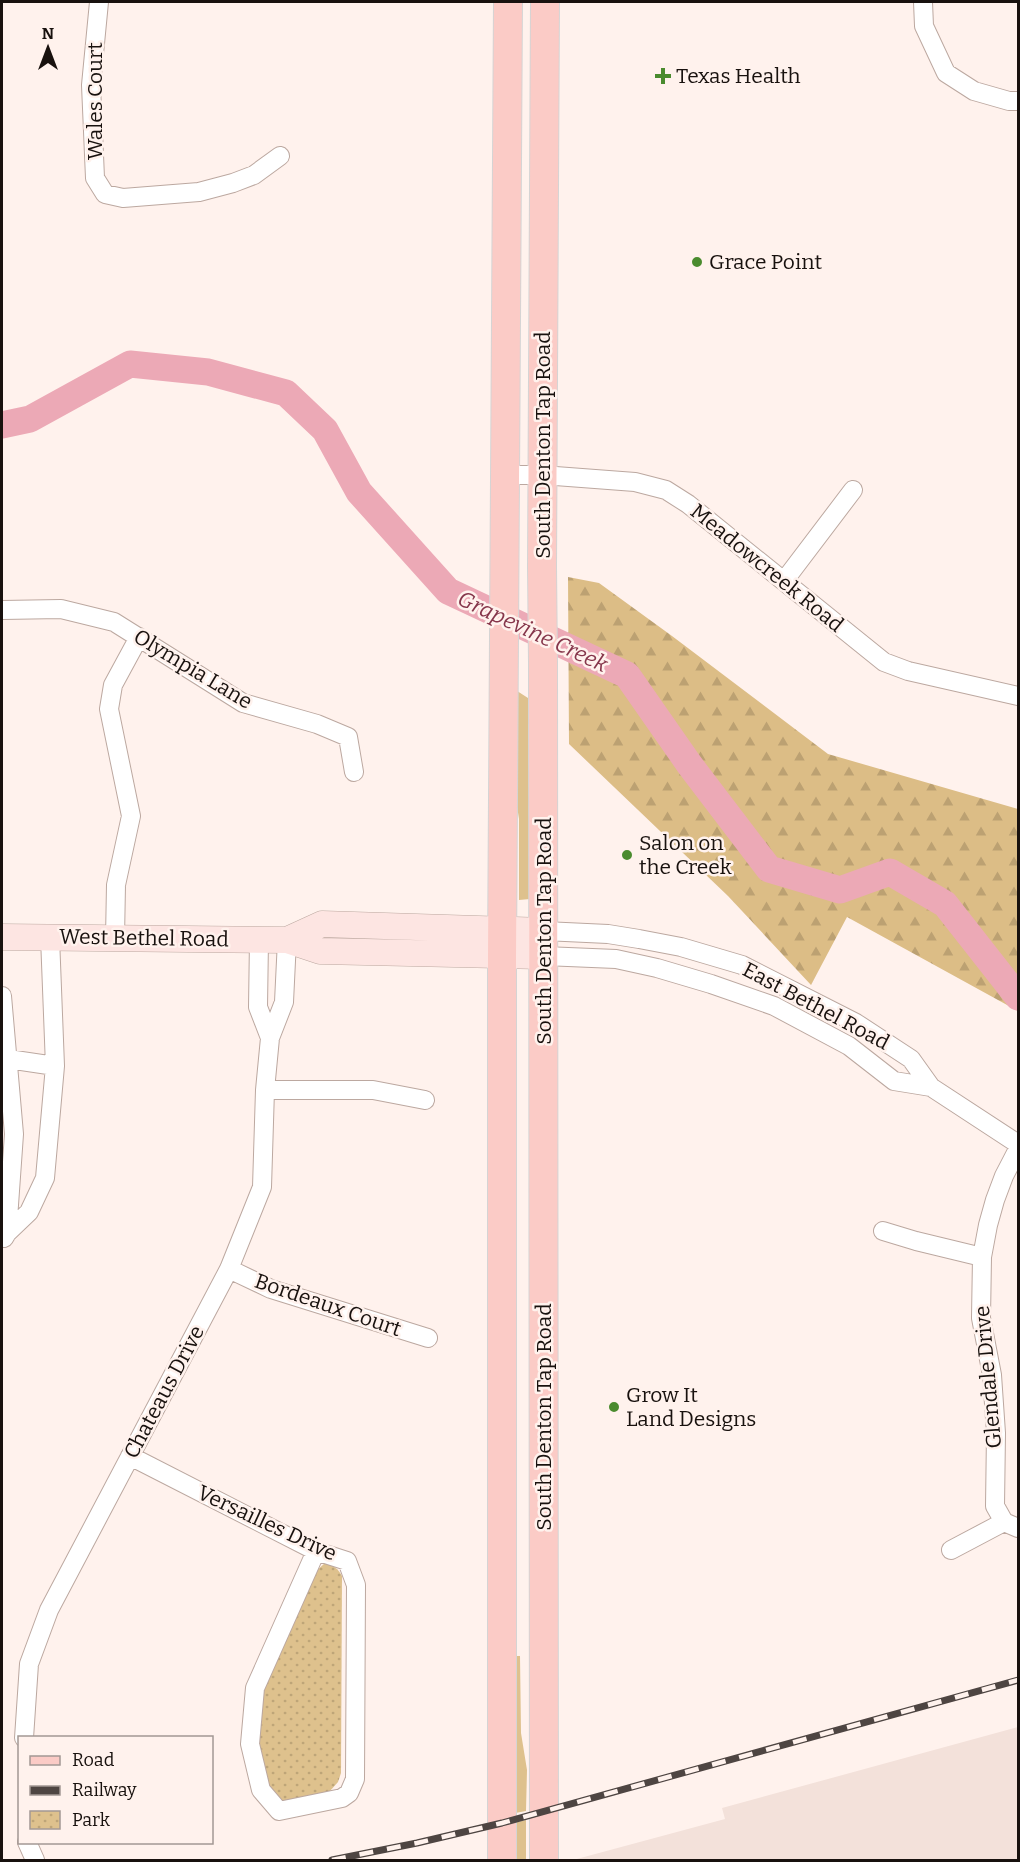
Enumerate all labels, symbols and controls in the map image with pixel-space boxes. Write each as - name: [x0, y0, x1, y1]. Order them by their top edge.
- north arrow: [18, 18, 78, 78]
- text: N: [42, 24, 54, 43]
- street label: Wales Court: [82, 42, 108, 160]
- place label: Texas Health: [676, 63, 801, 89]
- marker: Texas Health: [654, 67, 672, 85]
- place label: Grace Point: [709, 249, 822, 275]
- marker: Grace Point: [690, 255, 704, 269]
- street label: South Denton Tap Road: [530, 331, 556, 559]
- street label: Meadowcreek Road: [685, 498, 849, 638]
- water label: Grapevine Creek: [453, 585, 613, 679]
- street label: Olympia Lane: [129, 623, 257, 715]
- street label: South Denton Tap Road: [531, 817, 557, 1045]
- place label: Salon on the Creek: [639, 830, 732, 880]
- marker: Salon on the Creek: [620, 848, 634, 862]
- street label: West Bethel Road: [59, 924, 229, 952]
- street label: East Bethel Road: [738, 956, 894, 1056]
- street label: Bordeaux Court: [251, 1268, 405, 1342]
- street label: South Denton Tap Road: [531, 1303, 557, 1531]
- street label: Glendale Drive: [969, 1305, 1007, 1449]
- street label: Chateaus Drive: [118, 1321, 210, 1463]
- place label: Grow It Land Designs: [626, 1382, 756, 1432]
- marker: Grow It Land Designs: [607, 1400, 621, 1414]
- street label: Versailles Drive: [193, 1479, 341, 1567]
- legend: [18, 1736, 213, 1844]
- text: Road: [72, 1749, 115, 1771]
- text: Railway: [72, 1779, 137, 1801]
- text: Park: [72, 1809, 111, 1831]

